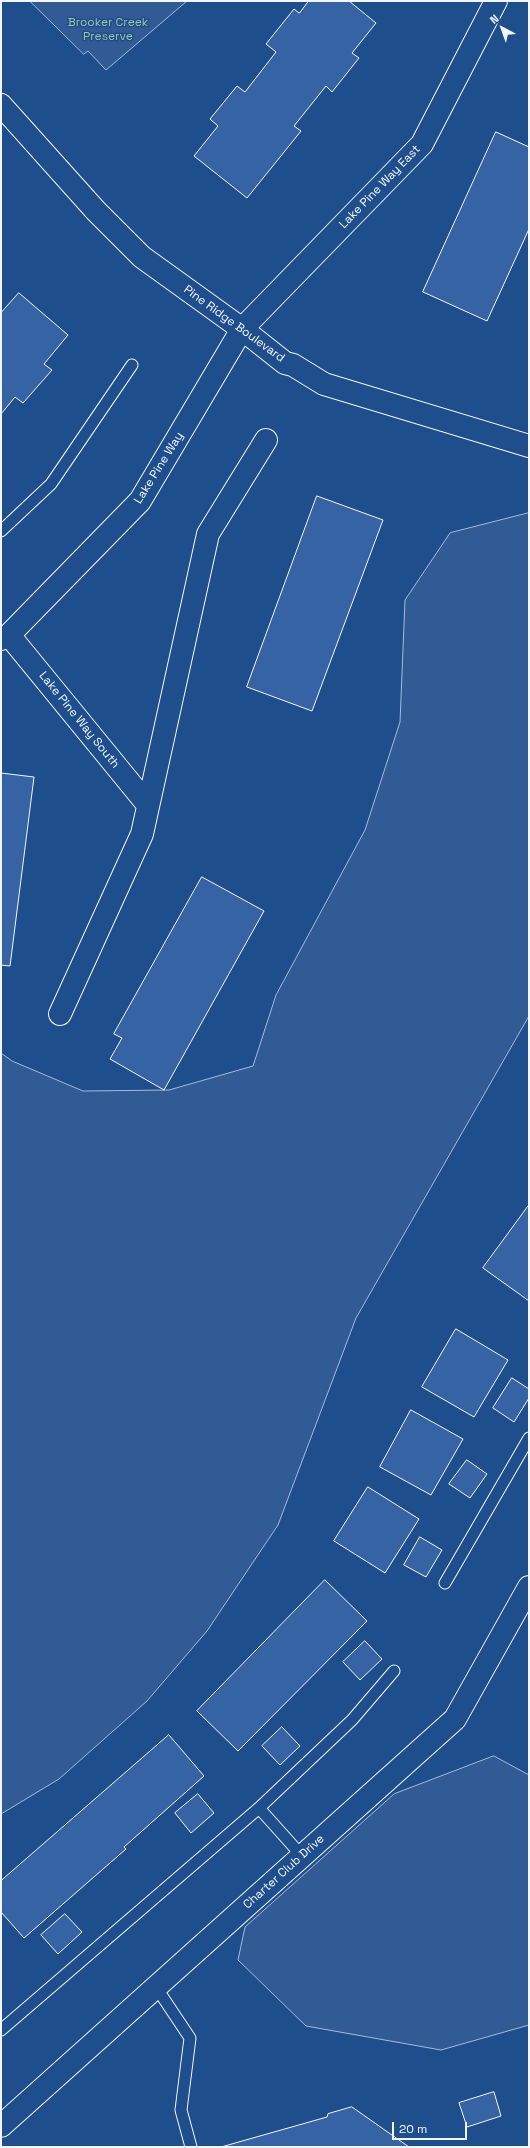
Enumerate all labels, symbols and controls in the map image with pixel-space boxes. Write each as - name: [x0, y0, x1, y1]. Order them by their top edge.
- north arrow: [482, 8, 522, 48]
- text: N: [487, 11, 502, 27]
- park label: Brooker Creek Preserve: [68, 16, 148, 44]
- street label: Lake Pine Way East: [336, 142, 424, 232]
- street label: Pine Ridge Boulevard: [181, 282, 287, 366]
- street label: Lake Pine Way: [131, 429, 187, 507]
- street label: Lake Pine Way South: [36, 669, 122, 771]
- street label: Charter Club Drive: [241, 1832, 327, 1912]
- scale bar: [394, 2114, 469, 2140]
- text: 20 m: [399, 2121, 427, 2137]

